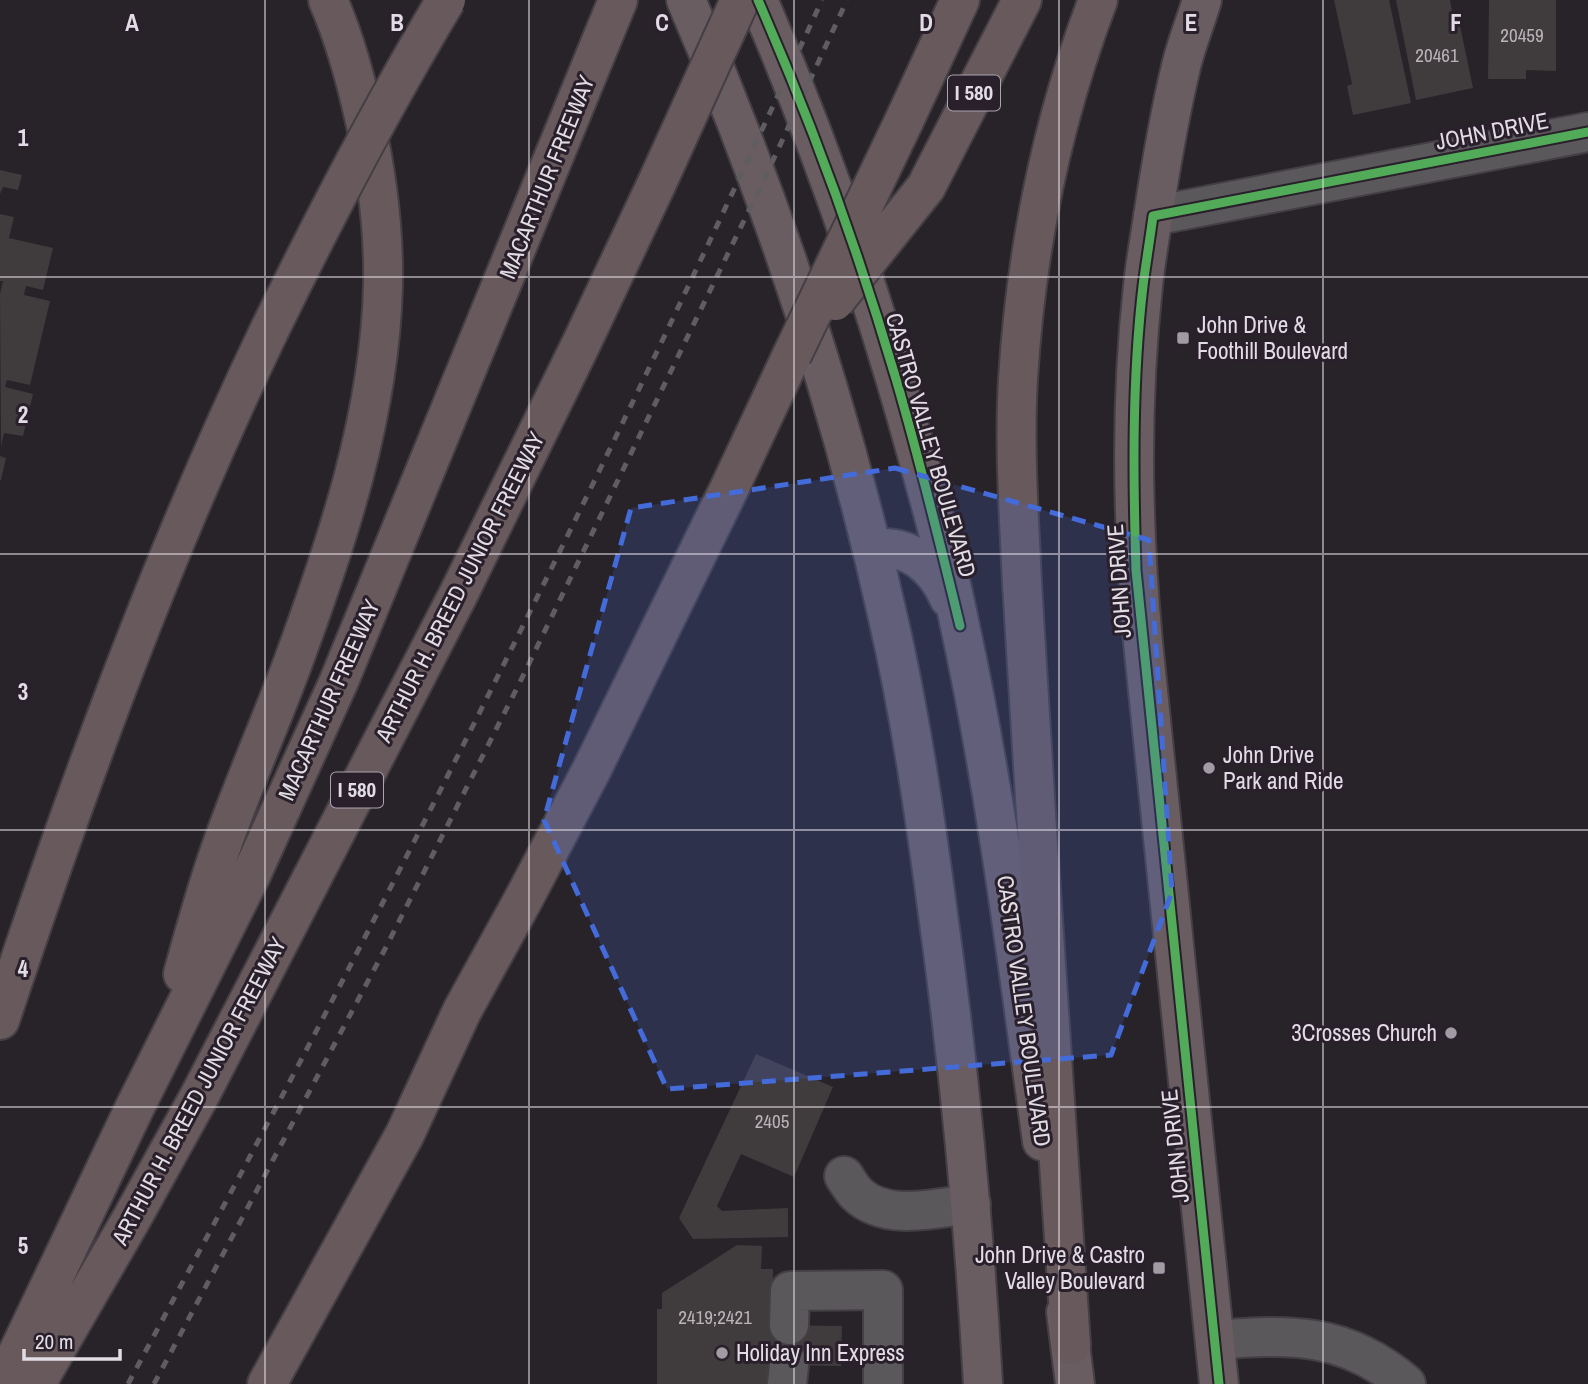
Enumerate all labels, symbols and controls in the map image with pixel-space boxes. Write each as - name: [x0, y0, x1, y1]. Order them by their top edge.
- text: A: [125, 7, 139, 38]
- text: B: [390, 7, 404, 38]
- text: C: [655, 7, 669, 38]
- text: D: [919, 7, 933, 38]
- text: E: [1185, 7, 1197, 38]
- text: F: [1450, 7, 1462, 38]
- house number: 20459: [1500, 22, 1544, 48]
- house number: 20461: [1415, 42, 1459, 68]
- street label: MACARTHUR FREEWAY: [492, 70, 602, 283]
- road number: I 580: [948, 76, 1000, 110]
- street label: JOHN DRIVE: [1433, 104, 1551, 157]
- text: 1: [18, 122, 29, 153]
- street label: CASTRO VALLEY BOULEVARD: [879, 309, 984, 581]
- place label: John Drive & Foothill Boulevard: [1197, 309, 1348, 366]
- marker: John Drive & Foothill Boulevard: [1175, 330, 1191, 346]
- text: 2: [18, 399, 28, 430]
- street label: ARTHUR H. BREED JUNIOR FREEWAY: [367, 426, 552, 748]
- street label: JOHN DRIVE: [1099, 523, 1138, 639]
- street label: MACARTHUR FREEWAY: [270, 594, 387, 805]
- text: 3: [18, 676, 28, 707]
- place label: John Drive Park and Ride: [1223, 739, 1344, 796]
- marker: John Drive Park and Ride: [1201, 760, 1217, 776]
- road number: I 580: [331, 772, 383, 808]
- street label: CASTRO VALLEY BOULEVARD: [990, 873, 1059, 1149]
- street label: ARTHUR H. BREED JUNIOR FREEWAY: [104, 931, 293, 1251]
- text: 4: [18, 953, 29, 984]
- place label: 3Crosses Church: [1291, 1017, 1437, 1048]
- marker: 3Crosses Church: [1443, 1025, 1459, 1041]
- street label: JOHN DRIVE: [1153, 1088, 1196, 1204]
- house number: 2405: [755, 1108, 790, 1134]
- text: 5: [18, 1230, 28, 1261]
- place label: John Drive & Castro Valley Boulevard: [975, 1239, 1145, 1296]
- marker: John Drive & Castro Valley Boulevard: [1151, 1260, 1167, 1276]
- house number: 2419;2421: [678, 1304, 752, 1330]
- scale bar: [24, 1318, 121, 1362]
- text: 20 m: [35, 1327, 73, 1356]
- place label: Holiday Inn Express: [736, 1337, 905, 1368]
- marker: Holiday Inn Express: [714, 1345, 730, 1361]

